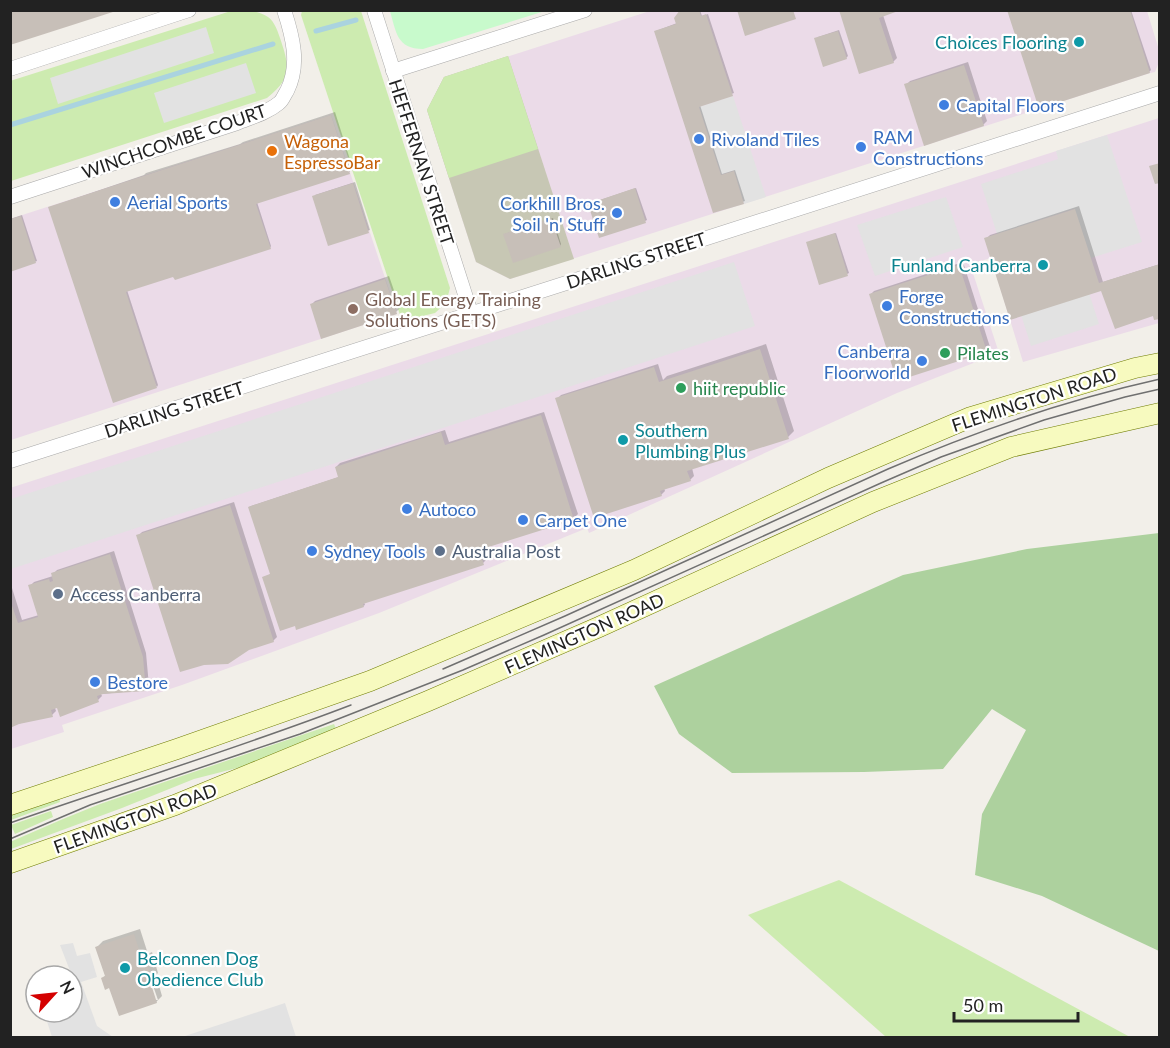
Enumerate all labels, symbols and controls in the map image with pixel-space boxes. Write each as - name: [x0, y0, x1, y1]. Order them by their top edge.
- place label: Choices Flooring: [935, 31, 1067, 53]
- marker: Choices Flooring: [1072, 35, 1086, 49]
- street label: HEFFERNAN STREET: [385, 76, 459, 248]
- place label: Capital Floors: [956, 94, 1065, 116]
- marker: Capital Floors: [937, 98, 951, 112]
- street label: WINCHCOMBE COURT: [79, 99, 269, 183]
- place label: RAM Constructions: [873, 126, 984, 169]
- place label: Rivoland Tiles: [711, 128, 820, 150]
- place label: Wagona EspressoBar: [284, 130, 381, 173]
- marker: Rivoland Tiles: [692, 132, 706, 146]
- marker: RAM Constructions: [854, 140, 868, 154]
- marker: Wagona EspressoBar: [265, 144, 279, 158]
- place label: Aerial Sports: [127, 191, 228, 213]
- place label: Corkhill Bros. Soil 'n' Stuff: [500, 192, 605, 235]
- marker: Aerial Sports: [108, 195, 122, 209]
- marker: Corkhill Bros. Soil 'n' Stuff: [610, 206, 624, 220]
- street label: DARLING STREET: [563, 227, 709, 293]
- place label: Funland Canberra: [891, 254, 1031, 276]
- marker: Funland Canberra: [1036, 258, 1050, 272]
- place label: Forge Constructions: [899, 285, 1010, 328]
- place label: Global Energy Training Solutions (GETS): [365, 288, 541, 331]
- marker: Forge Constructions: [880, 299, 894, 313]
- marker: Global Energy Training Solutions (GETS): [346, 302, 360, 316]
- place label: Canberra Floorworld: [824, 340, 910, 383]
- place label: Pilates: [957, 342, 1009, 364]
- marker: Pilates: [938, 346, 952, 360]
- marker: Canberra Floorworld: [915, 354, 929, 368]
- street label: FLEMINGTON ROAD: [949, 362, 1119, 436]
- street label: DARLING STREET: [101, 376, 247, 442]
- place label: hiit republic: [693, 377, 786, 399]
- marker: hiit republic: [674, 381, 688, 395]
- place label: Southern Plumbing Plus: [635, 419, 746, 462]
- marker: Southern Plumbing Plus: [616, 433, 630, 447]
- place label: Autoco: [419, 498, 476, 520]
- marker: Autoco: [400, 502, 414, 516]
- place label: Carpet One: [535, 509, 627, 531]
- marker: Carpet One: [516, 513, 530, 527]
- place label: Sydney Tools: [324, 540, 426, 562]
- place label: Australia Post: [452, 540, 561, 562]
- marker: Sydney Tools: [305, 544, 319, 558]
- marker: Australia Post: [433, 544, 447, 558]
- place label: Access Canberra: [70, 583, 201, 605]
- marker: Access Canberra: [51, 587, 65, 601]
- street label: FLEMINGTON ROAD: [501, 588, 667, 678]
- place label: Bestore: [107, 671, 168, 693]
- marker: Bestore: [88, 675, 102, 689]
- street label: FLEMINGTON ROAD: [50, 778, 220, 858]
- place label: Belconnen Dog Obedience Club: [137, 947, 264, 990]
- marker: Belconnen Dog Obedience Club: [118, 961, 132, 975]
- north arrow: [24, 964, 84, 1024]
- text: N: [57, 977, 79, 997]
- scale bar: [954, 985, 1078, 1023]
- text: 50 m: [963, 994, 1003, 1016]

